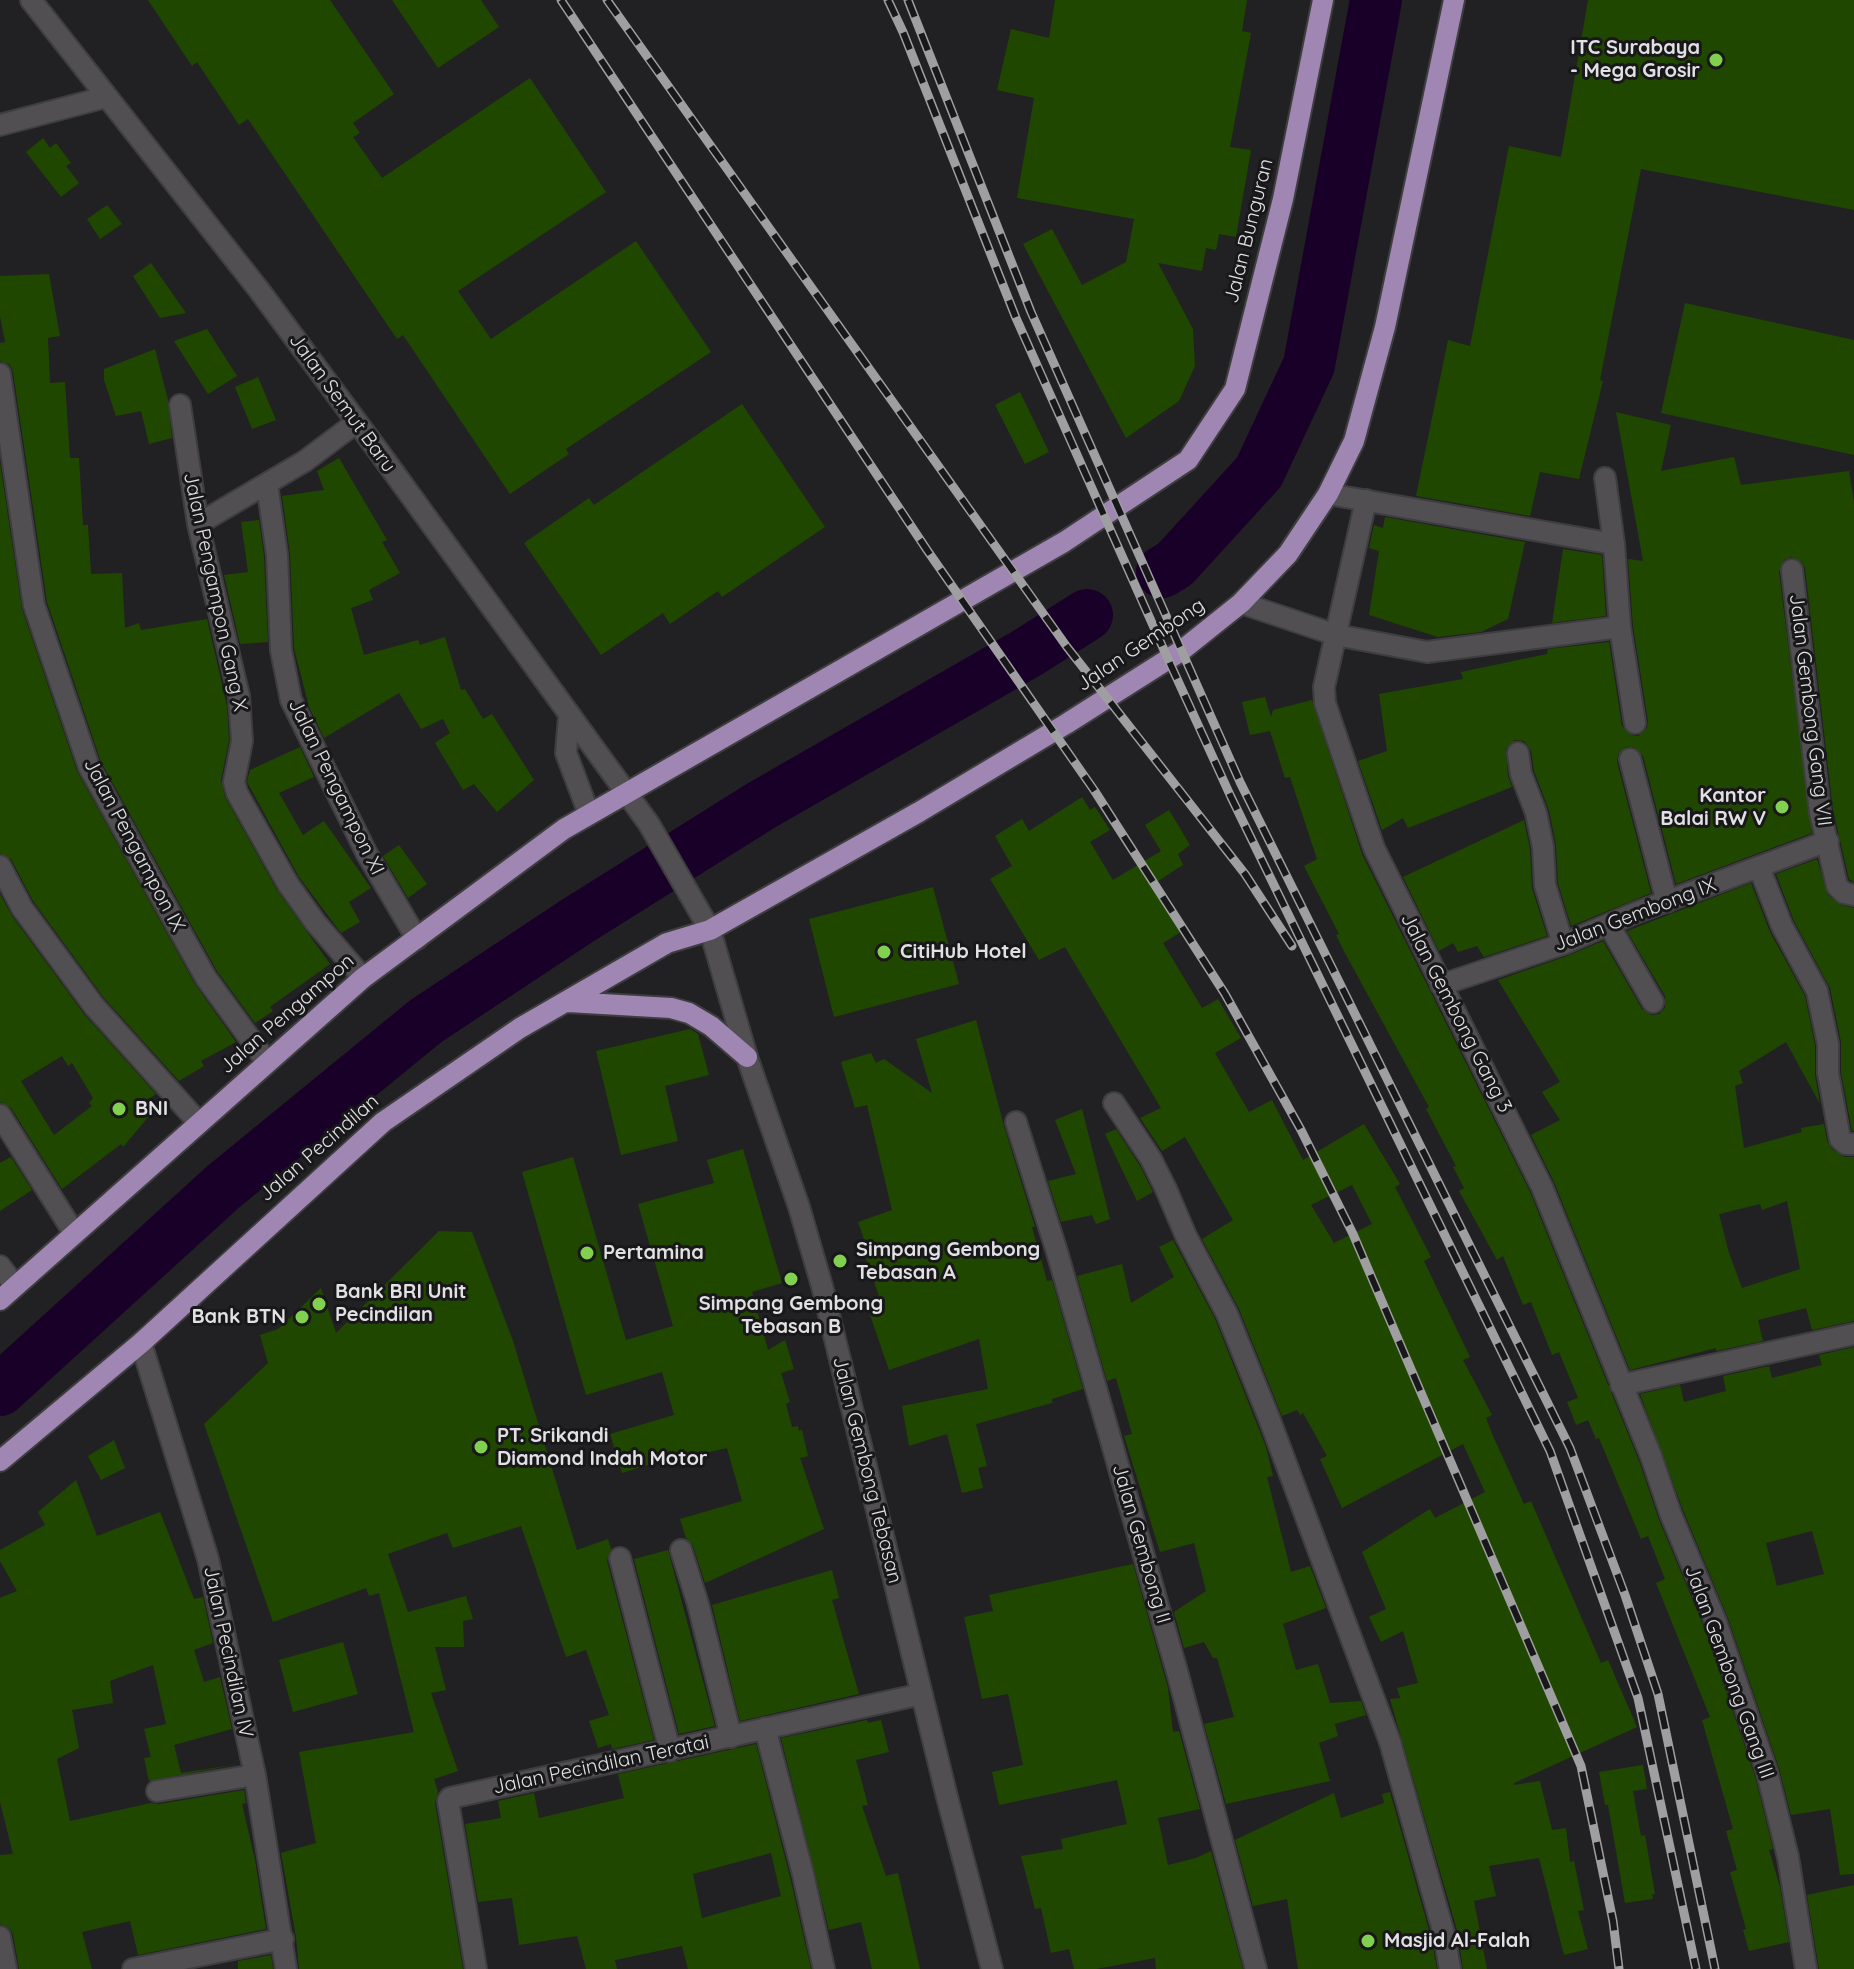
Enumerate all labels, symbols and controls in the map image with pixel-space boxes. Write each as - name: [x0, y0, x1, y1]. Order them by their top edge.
- place label: ITC Surabaya - Mega Grosir: [1570, 36, 1700, 83]
- marker: ITC Surabaya - Mega Grosir: [1707, 51, 1725, 69]
- street label: Jalan Bunguran: [1219, 156, 1279, 306]
- street label: Jalan Semut Baru: [284, 329, 400, 477]
- street label: Jalan Pengampon Gang X: [178, 470, 252, 714]
- street label: Jalan Gembong: [1073, 593, 1209, 697]
- street label: Jalan Gembong Gang VII: [1784, 593, 1836, 827]
- street label: Jalan Pengampon XI: [283, 695, 389, 879]
- street label: Jalan Pengampon IX: [78, 754, 190, 936]
- place label: Kantor Balai RW V: [1660, 784, 1766, 831]
- marker: Kantor Balai RW V: [1773, 798, 1791, 816]
- street label: Jalan Gembong IX: [1551, 873, 1719, 957]
- street label: Jalan Gembong Gang 3: [1395, 909, 1517, 1117]
- place label: CitiHub Hotel: [900, 940, 1027, 964]
- marker: CitiHub Hotel: [875, 943, 893, 961]
- street label: Jalan Pengampon: [215, 949, 359, 1079]
- street label: Jalan Pecindilan: [254, 1089, 384, 1207]
- place label: BNI: [135, 1097, 168, 1121]
- marker: BNI: [110, 1100, 128, 1118]
- place label: Simpang Gembong Tebasan A: [856, 1238, 1040, 1285]
- place label: Pertamina: [603, 1241, 704, 1265]
- marker: Pertamina: [578, 1244, 596, 1262]
- marker: Simpang Gembong Tebasan A: [831, 1252, 849, 1270]
- marker: Simpang Gembong Tebasan B: [782, 1270, 800, 1288]
- place label: Bank BRI Unit Pecindilan: [335, 1280, 466, 1327]
- place label: Simpang Gembong Tebasan B: [699, 1292, 883, 1339]
- marker: Bank BRI Unit Pecindilan: [310, 1295, 328, 1313]
- place label: Bank BTN: [191, 1305, 286, 1329]
- marker: Bank BTN: [293, 1308, 311, 1326]
- street label: Jalan Gembong Tebasan: [827, 1354, 907, 1586]
- place label: PT. Srikandi Diamond Indah Motor: [497, 1424, 708, 1471]
- marker: PT. Srikandi Diamond Indah Motor: [472, 1438, 490, 1456]
- street label: Jalan Gembong II: [1107, 1462, 1175, 1626]
- street label: Jalan Gembong Gang III: [1679, 1562, 1779, 1782]
- street label: Jalan Pecindilan IV: [198, 1564, 258, 1740]
- street label: Jalan Pecindilan Teratai: [491, 1730, 711, 1800]
- place label: Masjid Al-Falah: [1384, 1929, 1530, 1953]
- marker: Masjid Al-Falah: [1359, 1932, 1377, 1950]

